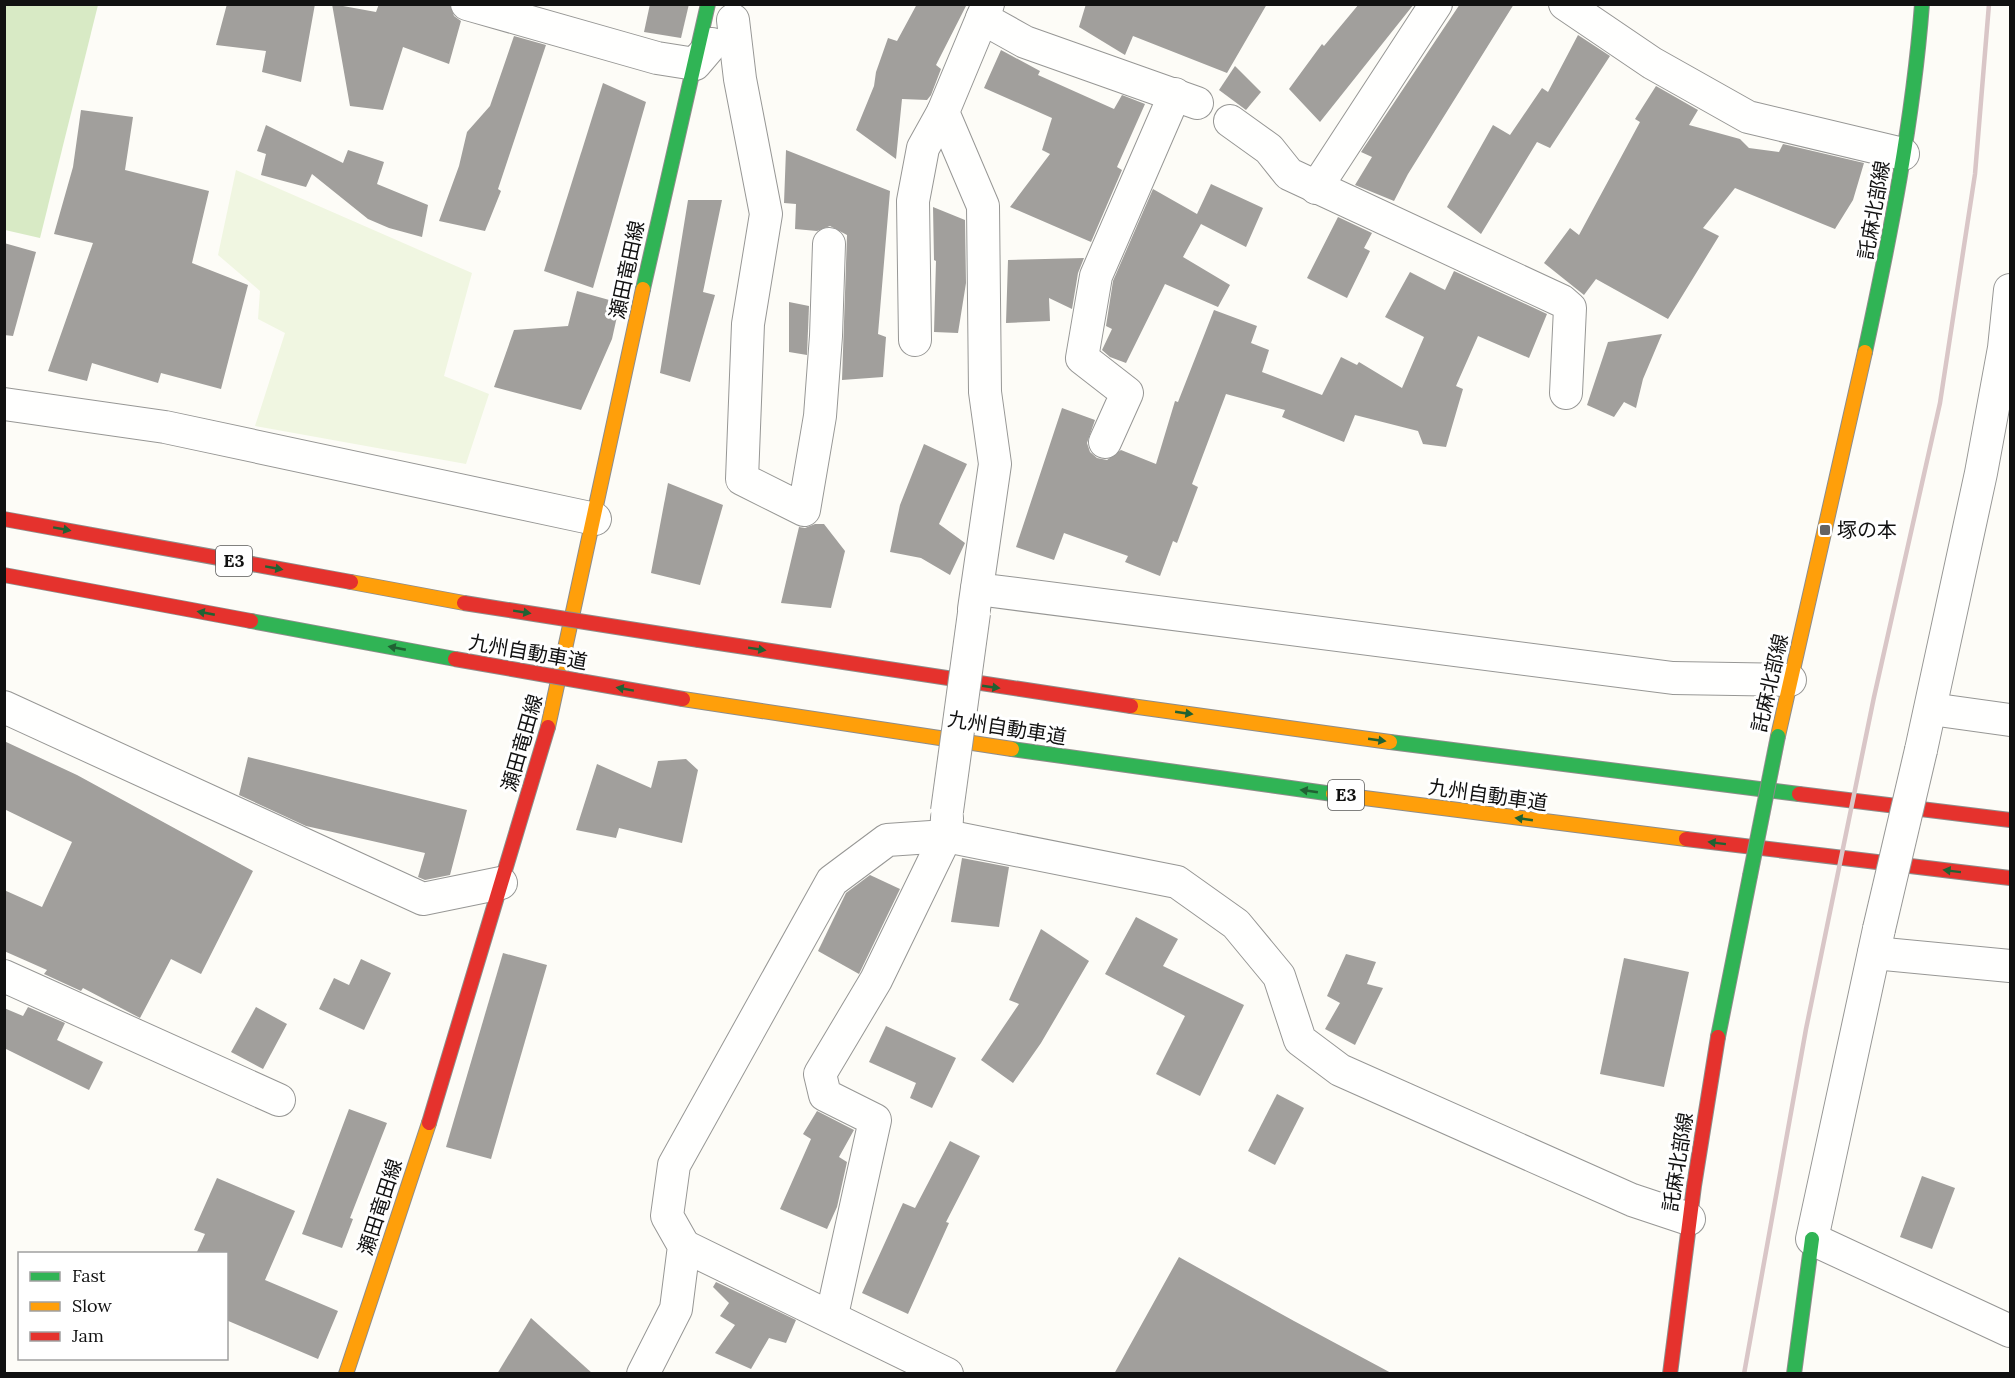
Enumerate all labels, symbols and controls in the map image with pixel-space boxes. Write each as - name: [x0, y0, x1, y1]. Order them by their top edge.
- street label: 託麻北部線: [1853, 159, 1895, 261]
- street label: 瀬田竜田線: [604, 218, 649, 321]
- place label: 塚の本: [1837, 517, 1897, 542]
- marker: 塚の本: [1818, 523, 1832, 537]
- one-way arrow: [53, 525, 72, 534]
- road number: E3: [216, 546, 252, 576]
- one-way arrow: [265, 564, 284, 573]
- one-way arrow: [196, 608, 215, 617]
- one-way arrow: [512, 608, 531, 617]
- street label: 九州自動車道: [467, 629, 589, 674]
- street label: 託麻北部線: [1746, 631, 1793, 734]
- one-way arrow: [388, 644, 407, 653]
- one-way arrow: [747, 645, 766, 654]
- one-way arrow: [981, 682, 1000, 692]
- one-way arrow: [616, 684, 635, 693]
- street label: 瀬田竜田線: [496, 691, 547, 794]
- street label: 九州自動車道: [946, 706, 1068, 749]
- one-way arrow: [1174, 709, 1193, 718]
- one-way arrow: [1368, 735, 1387, 744]
- street label: 九州自動車道: [1427, 774, 1549, 815]
- road number: E3: [1328, 780, 1364, 810]
- one-way arrow: [1300, 786, 1319, 795]
- one-way arrow: [1514, 814, 1533, 824]
- one-way arrow: [1707, 838, 1726, 848]
- one-way arrow: [1943, 866, 1962, 876]
- street label: 託麻北部線: [1657, 1111, 1698, 1213]
- street label: 瀬田竜田線: [352, 1155, 407, 1258]
- legend: [18, 1252, 228, 1360]
- text: Fast: [72, 1264, 106, 1287]
- text: Slow: [72, 1294, 112, 1317]
- text: Jam: [71, 1324, 104, 1347]

